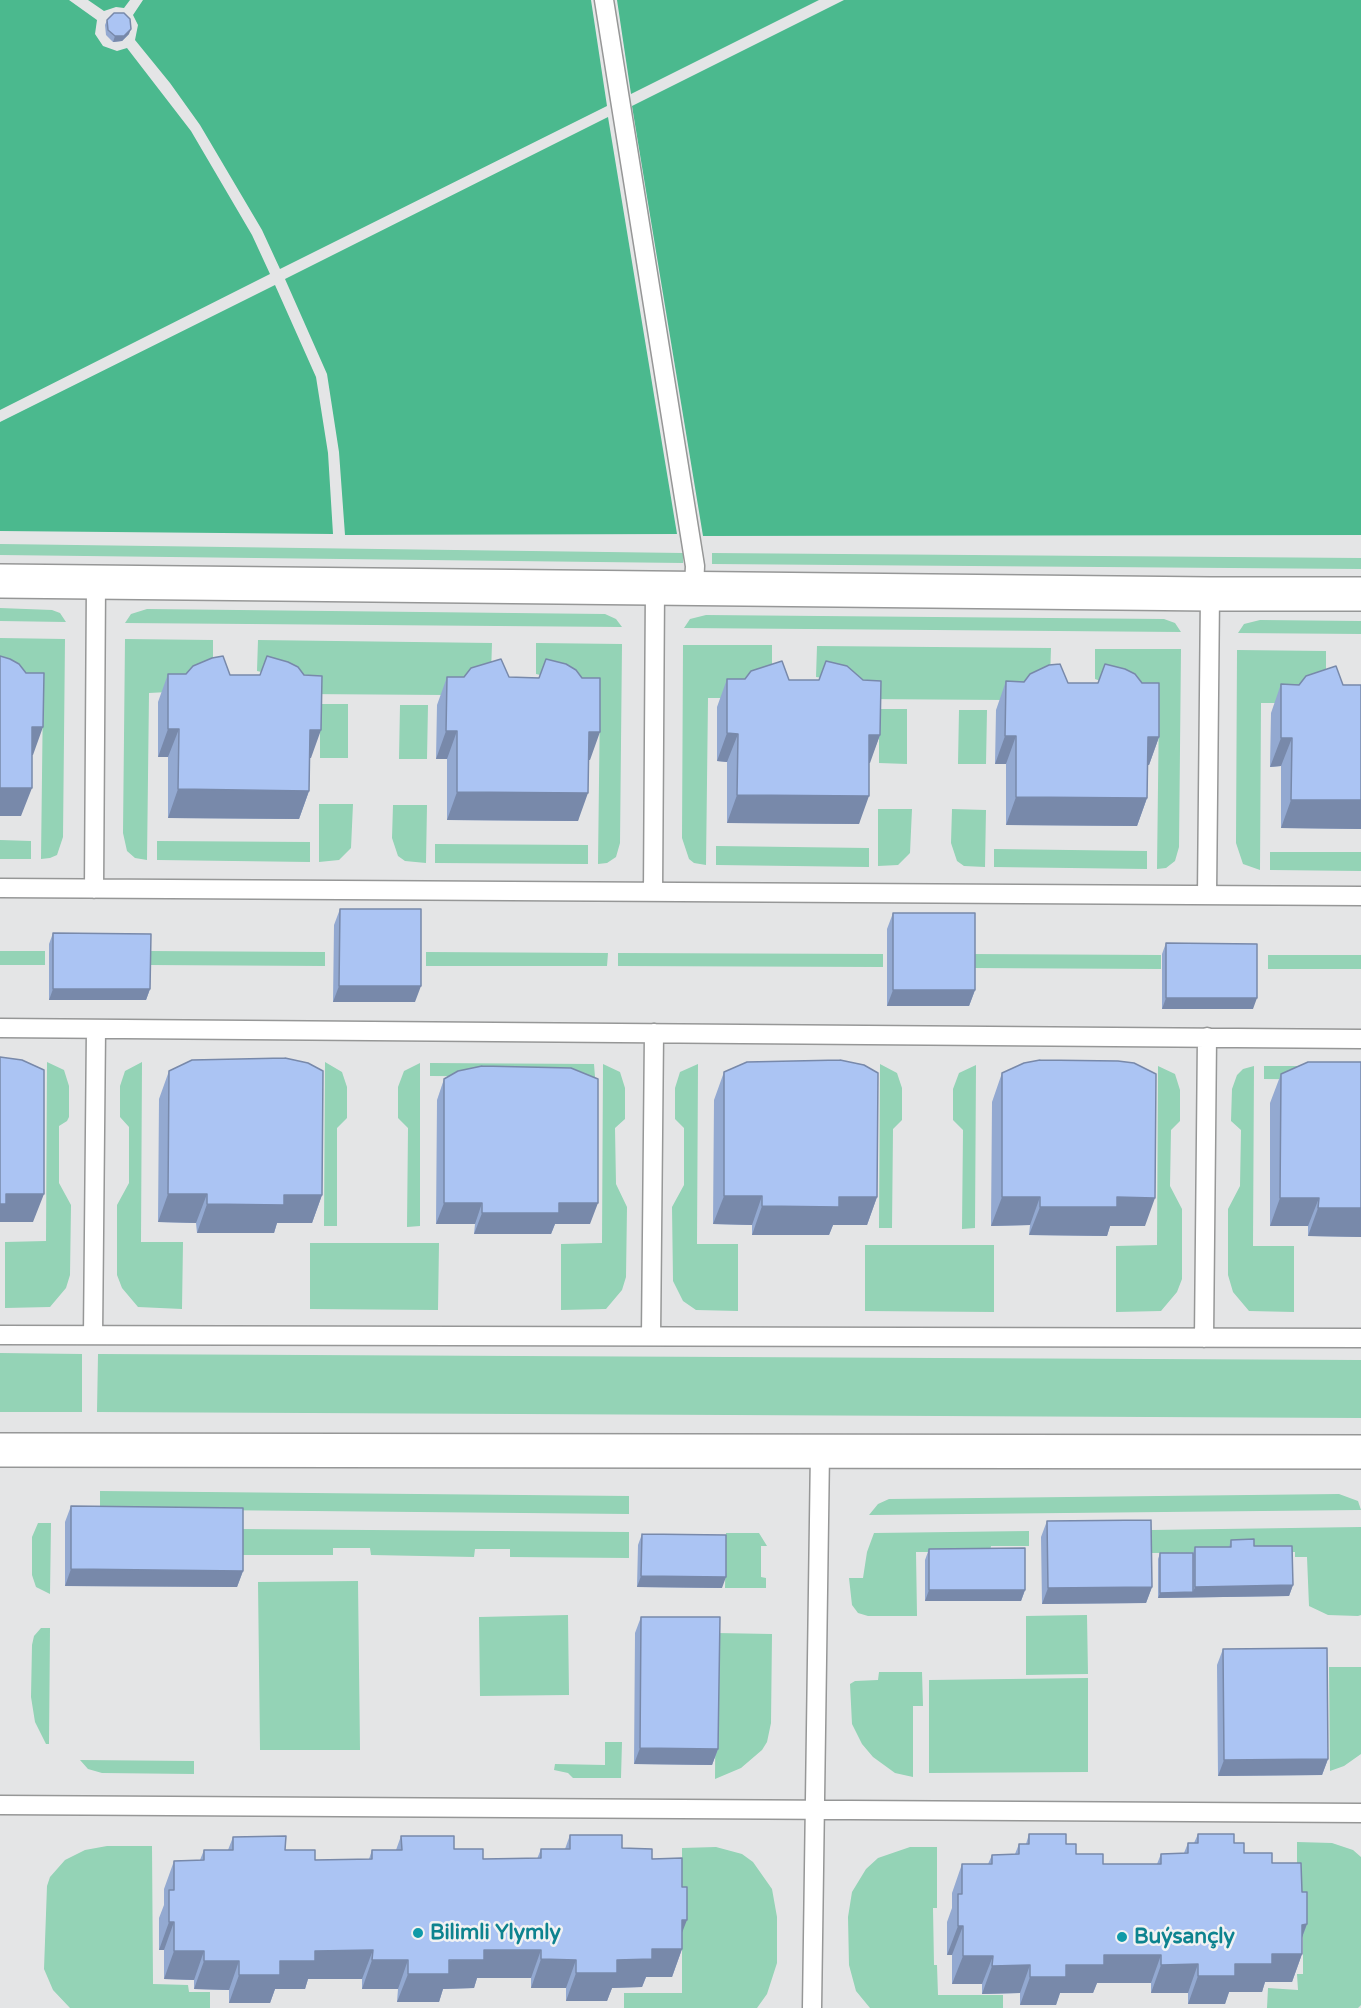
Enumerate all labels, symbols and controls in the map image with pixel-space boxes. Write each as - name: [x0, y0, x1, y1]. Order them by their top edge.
- place label: Bilimli Ylymly: [430, 1920, 561, 1946]
- place label: Buýsançly: [1134, 1924, 1235, 1950]
- marker: Bilimli Ylymly: [411, 1926, 425, 1940]
- marker: Buýsançly: [1115, 1930, 1129, 1944]

